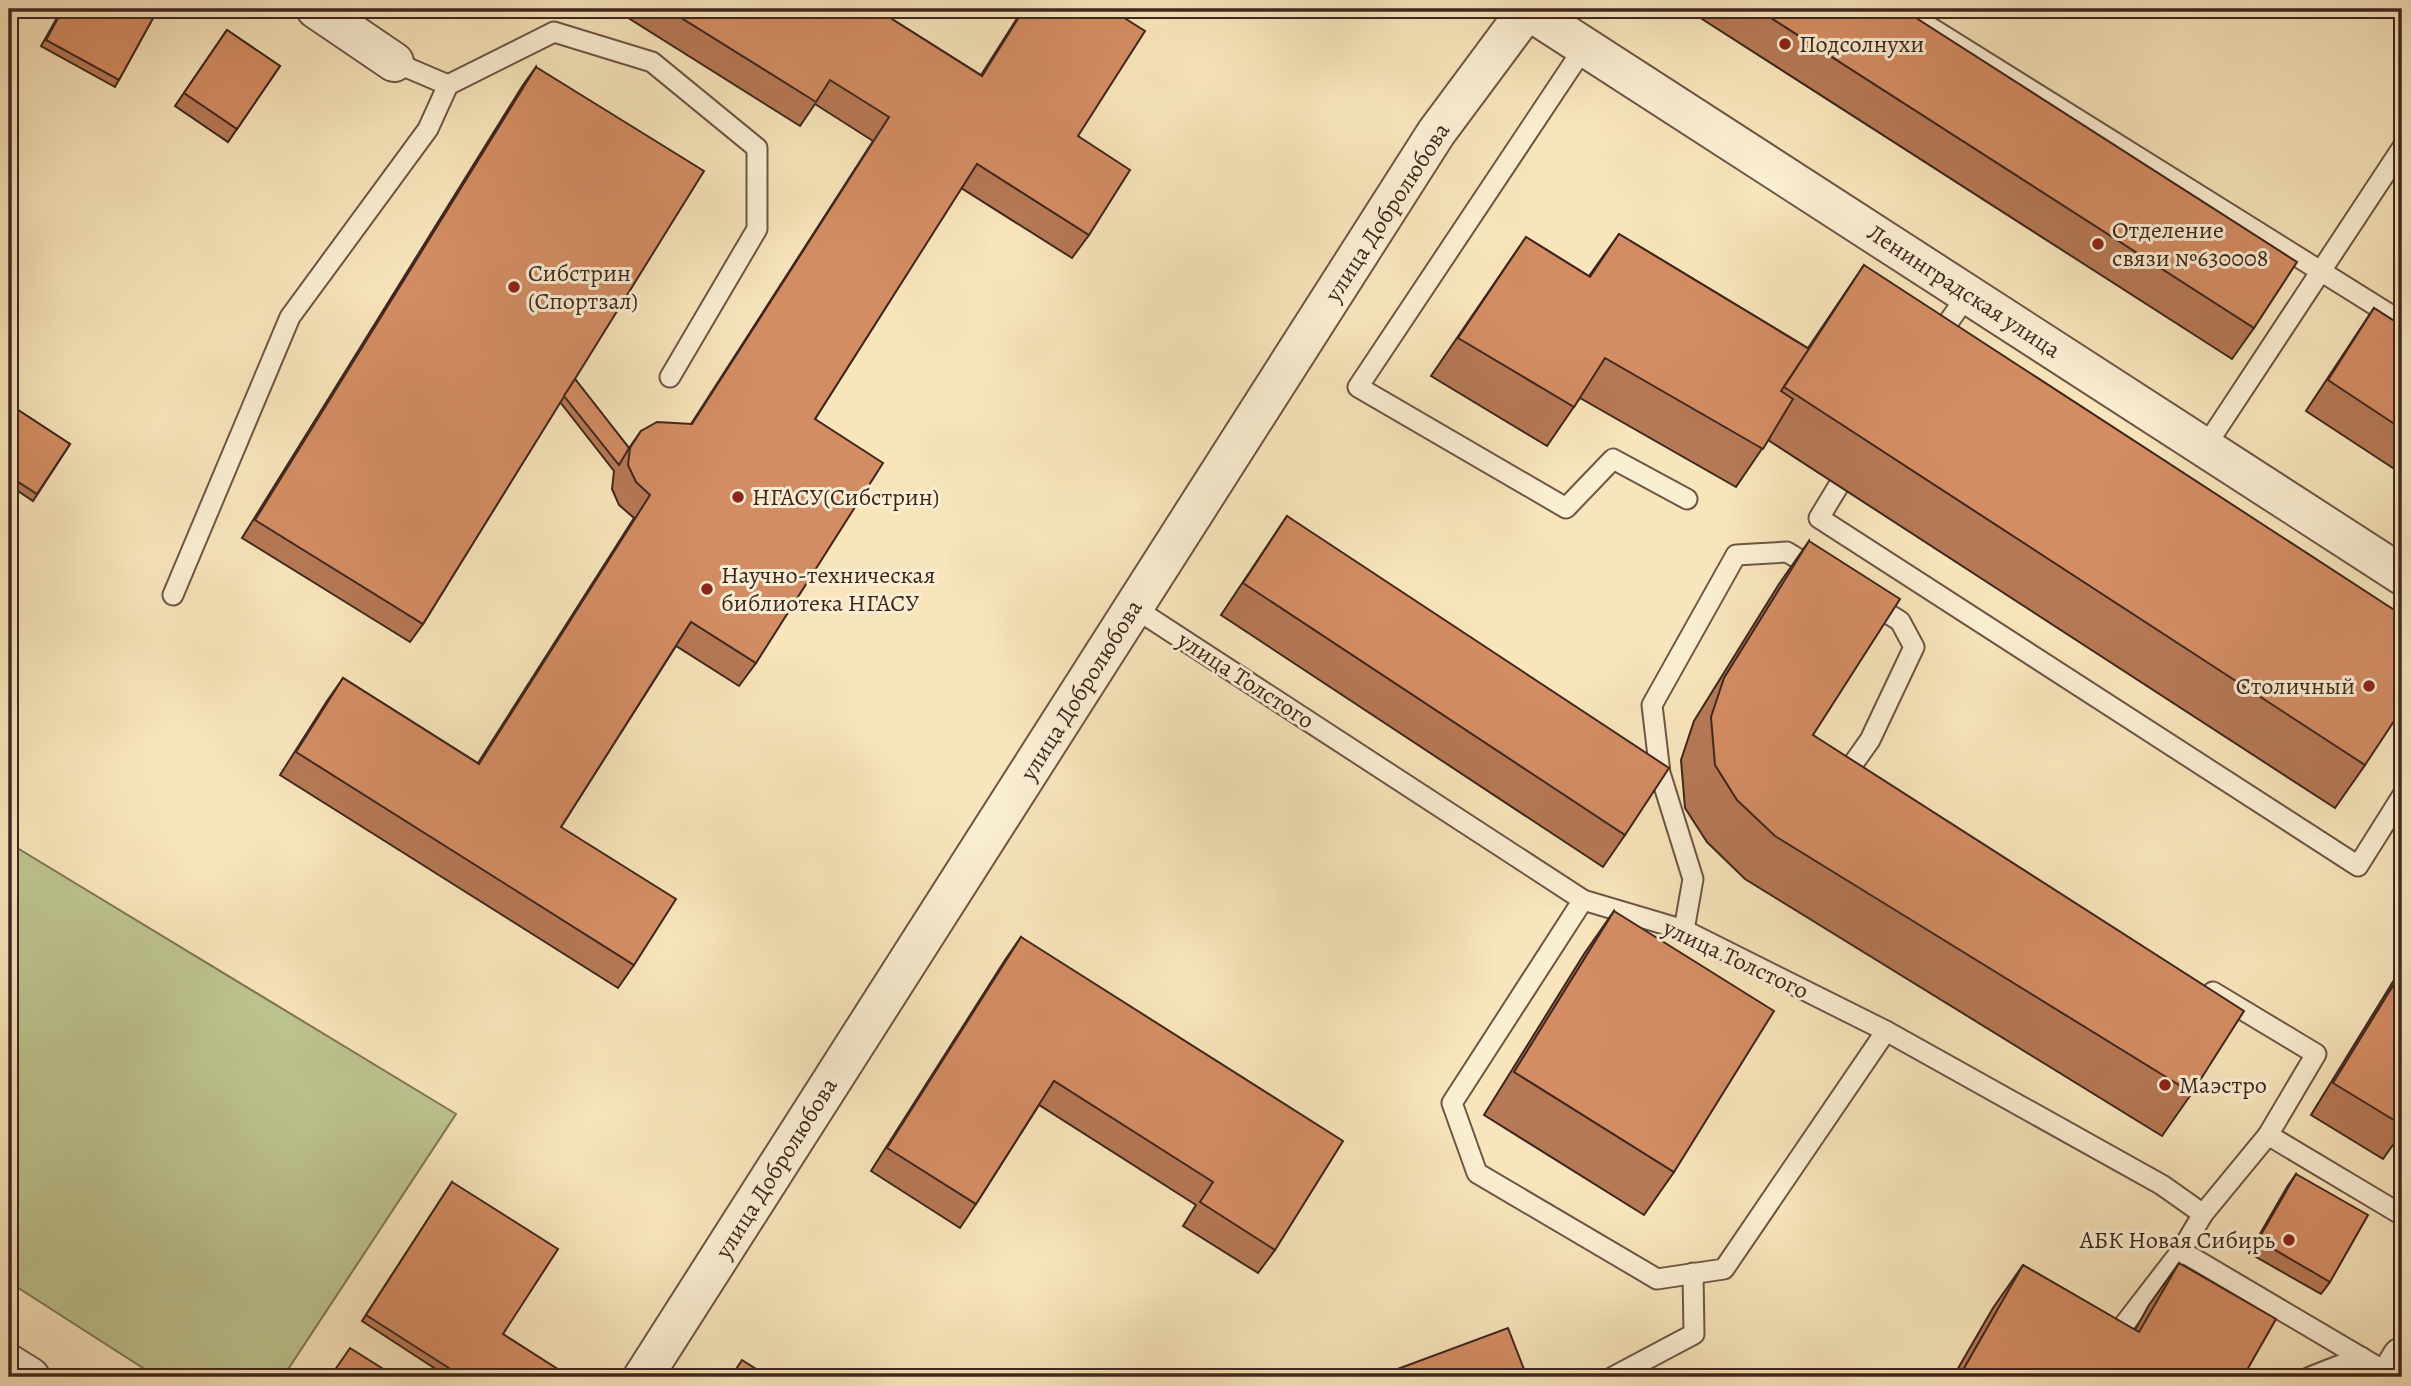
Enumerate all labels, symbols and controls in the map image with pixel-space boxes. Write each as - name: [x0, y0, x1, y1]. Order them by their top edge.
- place label: Подсолнухи: [1799, 28, 1924, 60]
- marker: Подсолнухи: [1777, 36, 1793, 52]
- street label: улица Добролюбова: [1317, 116, 1457, 309]
- place label: Отделение связи №630008: [2112, 214, 2268, 274]
- street label: Ленинградская улица: [1861, 216, 2067, 366]
- marker: Отделение связи №630008: [2090, 236, 2106, 252]
- place label: Сибстрин (Спортзал): [528, 257, 638, 317]
- marker: Сибстрин (Спортзал): [506, 279, 522, 295]
- place label: НГАСУ(Сибстрин): [752, 481, 939, 513]
- marker: НГАСУ(Сибстрин): [730, 489, 746, 505]
- place label: Научно-техническая библиотека НГАСУ: [721, 559, 935, 619]
- marker: Научно-техническая библиотека НГАСУ: [699, 581, 715, 597]
- street label: улица Добролюбова: [1012, 593, 1150, 787]
- street label: улица Толстого: [1171, 623, 1321, 736]
- place label: Столичный: [2236, 670, 2355, 702]
- marker: Столичный: [2361, 678, 2377, 694]
- street label: улица Толстого: [1657, 911, 1814, 1007]
- place label: Маэстро: [2179, 1069, 2267, 1101]
- street label: улица Добролюбова: [707, 1071, 845, 1265]
- marker: Маэстро: [2157, 1077, 2173, 1093]
- place label: АБК Новая Сибирь: [2079, 1224, 2276, 1256]
- marker: АБК Новая Сибирь: [2281, 1232, 2297, 1248]

